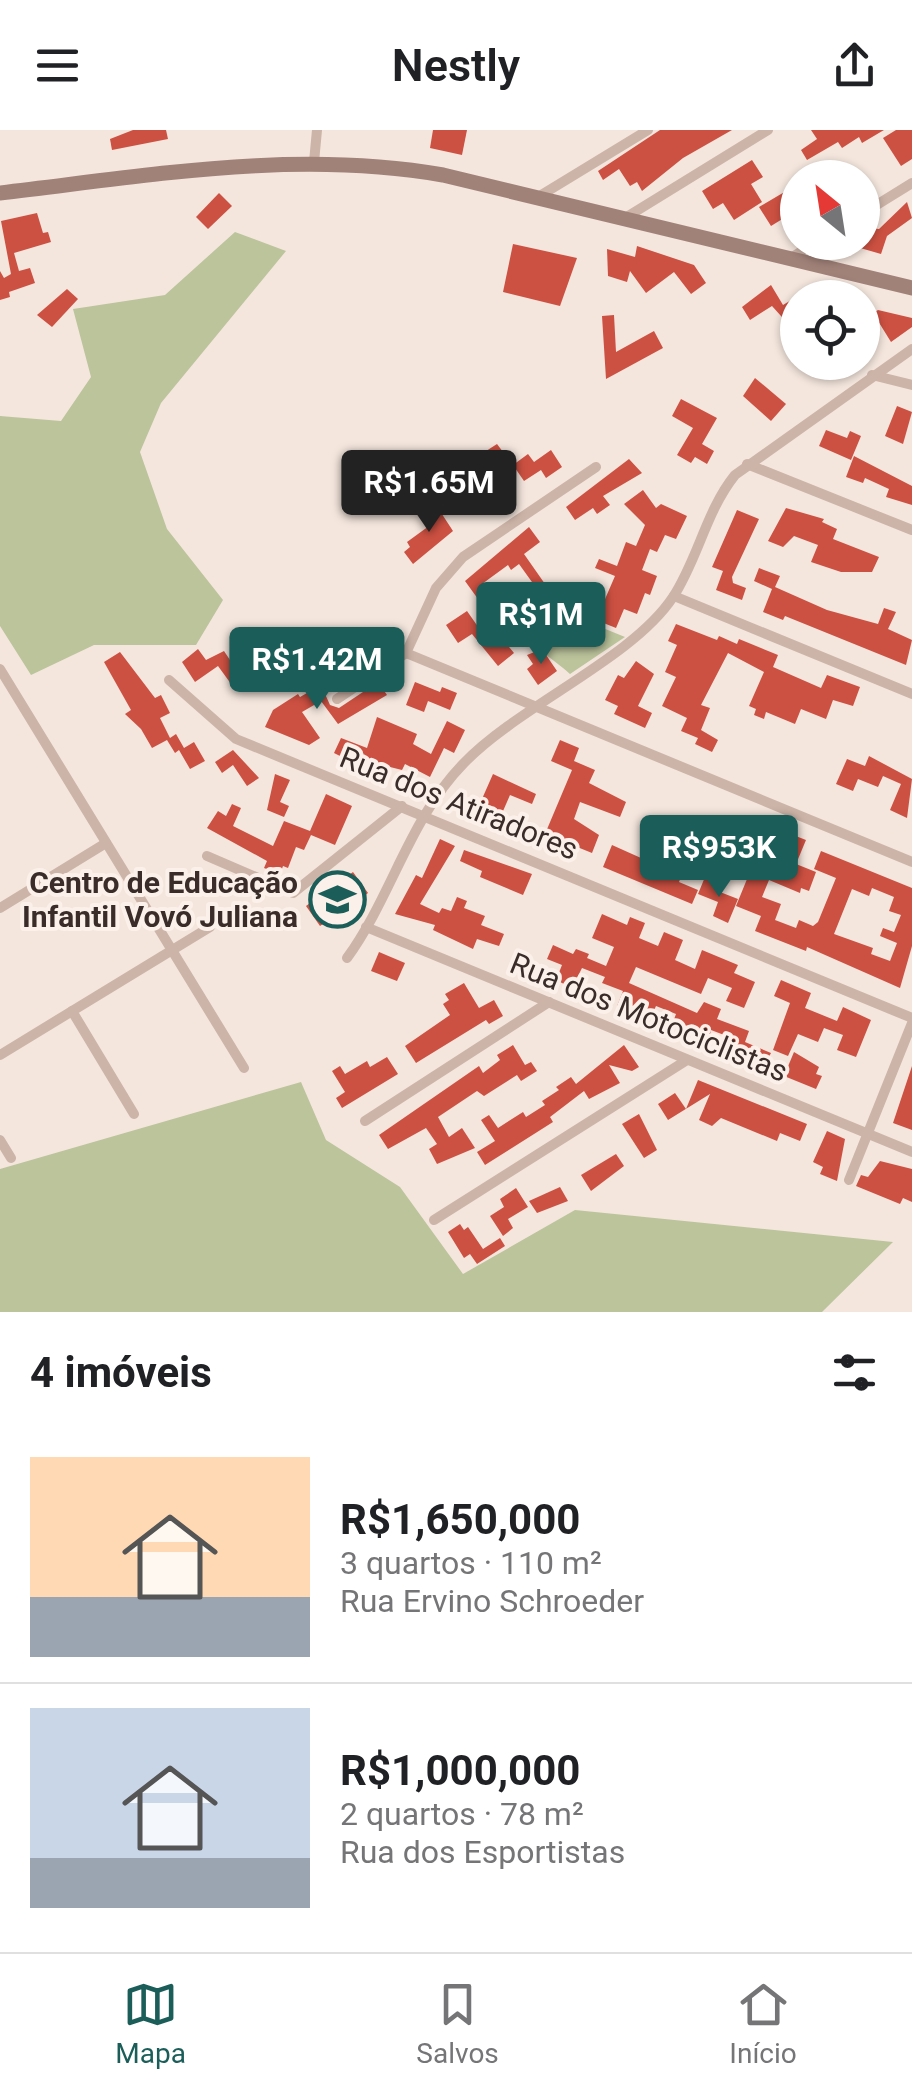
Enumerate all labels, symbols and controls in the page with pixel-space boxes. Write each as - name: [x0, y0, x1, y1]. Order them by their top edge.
- icon: menu: [30, 38, 85, 93]
- icon: share: [827, 38, 882, 93]
- text: Nestly: [392, 39, 520, 92]
- north arrow: [780, 160, 880, 260]
- map controls: [780, 160, 880, 380]
- button: locate: [780, 280, 880, 380]
- pin: R$1.65M: [337, 450, 521, 535]
- text: R$1.65M: [363, 463, 495, 501]
- pin: R$1M: [482, 582, 600, 667]
- text: R$1M: [498, 595, 584, 633]
- pin: R$1.42M: [225, 627, 409, 712]
- text: R$1.42M: [251, 640, 383, 678]
- street label: Rua dos Atiradores: [335, 739, 583, 867]
- pin: R$953K: [638, 815, 800, 900]
- text: R$953K: [662, 828, 776, 866]
- place label: Centro de Educação Infantil Vovó Juliana: [22, 865, 298, 934]
- school or university icon: Centro de Educação Infantil Vovó Juliana: [307, 869, 367, 929]
- street label: Rua dos Motociclistas: [505, 945, 793, 1089]
- icon: filters: [827, 1345, 882, 1400]
- text: 4 imóveis: [30, 1348, 212, 1397]
- text: R$1,650,000: [340, 1495, 580, 1544]
- icon: home: [110, 1497, 230, 1617]
- text: 3 quartos · 110 m²: [340, 1544, 602, 1582]
- text: Rua Ervino Schroeder: [340, 1582, 644, 1620]
- text: R$1,000,000: [340, 1746, 580, 1795]
- icon: home: [110, 1748, 230, 1868]
- text: 2 quartos · 78 m²: [340, 1795, 584, 1833]
- text: Rua dos Esportistas: [340, 1833, 625, 1871]
- tab: Mapa: [115, 1977, 186, 2070]
- tab: Salvos: [416, 1977, 499, 2070]
- tab: Início: [729, 1977, 797, 2070]

